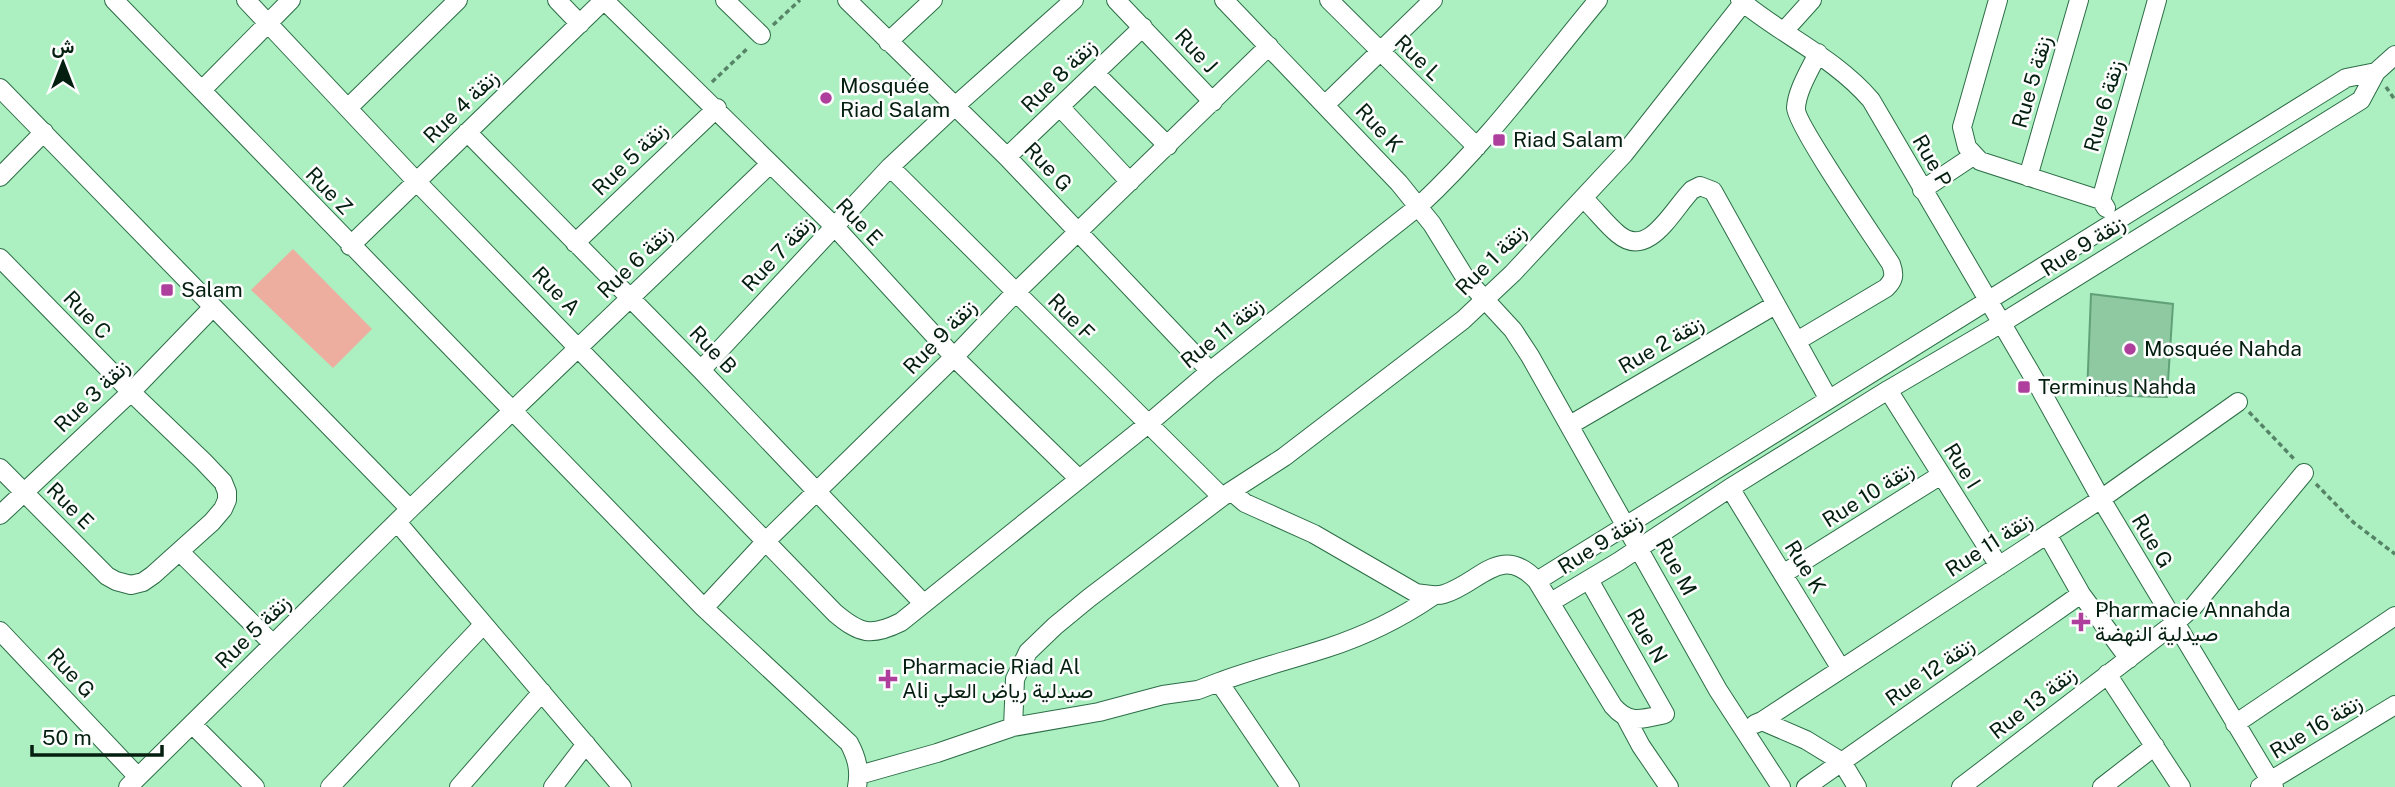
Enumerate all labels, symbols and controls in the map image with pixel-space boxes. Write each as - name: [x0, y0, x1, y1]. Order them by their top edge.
- street label: Rue J: [1170, 23, 1223, 78]
- north arrow: [28, 28, 98, 98]
- street label: Rue L: [1390, 29, 1447, 86]
- street label: Rue 5 زنقة: [2006, 33, 2058, 131]
- street label: Rue 8 زنقة: [1016, 34, 1102, 118]
- text: ش: [52, 35, 75, 58]
- street label: Rue 6 زنقة: [2078, 57, 2130, 155]
- street label: Rue 4 زنقة: [418, 65, 504, 149]
- place label: Mosquée Riad Salam: [840, 73, 950, 122]
- marker: Mosquée Riad Salam: [818, 90, 834, 106]
- street label: Rue K: [1351, 98, 1408, 157]
- street label: Rue 5 زنقة: [587, 117, 673, 201]
- place label: Riad Salam: [1513, 127, 1623, 152]
- street label: Rue P: [1907, 130, 1957, 191]
- marker: Riad Salam: [1491, 132, 1507, 148]
- street label: Rue G: [1019, 137, 1078, 196]
- street label: Rue Z: [301, 162, 358, 220]
- street label: Rue E: [831, 193, 888, 251]
- street label: Rue 9 زنقة: [2036, 210, 2130, 282]
- street label: Rue 7 زنقة: [736, 211, 820, 297]
- street label: Rue 1 زنقة: [1450, 219, 1532, 301]
- street label: Rue 6 زنقة: [592, 220, 678, 304]
- street label: Rue A: [527, 261, 586, 320]
- place label: Salam: [181, 277, 243, 302]
- marker: Salam: [159, 282, 175, 298]
- street label: Rue C: [58, 285, 116, 344]
- street label: Rue F: [1043, 288, 1100, 345]
- street label: Rue 11 زنقة: [1176, 292, 1268, 374]
- street label: Rue 9 زنقة: [898, 294, 982, 380]
- street label: Rue 2 زنقة: [1614, 310, 1708, 380]
- street label: Rue B: [685, 320, 742, 379]
- place label: Mosquée Nahda: [2144, 336, 2302, 361]
- marker: Mosquée Nahda: [2122, 341, 2138, 357]
- street label: Rue 3 زنقة: [49, 354, 135, 438]
- place label: Terminus Nahda: [2038, 374, 2196, 399]
- marker: Terminus Nahda: [2016, 379, 2032, 395]
- street label: Rue I: [1939, 438, 1986, 493]
- street label: Rue 10 زنقة: [1818, 457, 1918, 533]
- street label: Rue E: [42, 477, 99, 534]
- street label: Rue 11 زنقة: [1941, 507, 2037, 583]
- street label: Rue 9 زنقة: [1553, 508, 1647, 580]
- street label: Rue G: [2127, 509, 2178, 572]
- street label: Rue M: [1651, 534, 1702, 600]
- street label: Rue K: [1780, 536, 1831, 598]
- street label: Rue 5 زنقة: [210, 590, 296, 674]
- place label: Pharmacie Annahda صيدلية النهضة: [2095, 597, 2290, 647]
- street label: Rue N: [1622, 604, 1673, 668]
- marker: Pharmacie Annahda صيدلية النهضة: [2073, 614, 2089, 630]
- street label: Rue 12 زنقة: [1881, 632, 1979, 712]
- street label: Rue G: [42, 643, 100, 703]
- place label: Pharmacie Riad Al Ali صيدلية رياض العلي: [902, 654, 1093, 708]
- street label: Rue 13 زنقة: [1984, 661, 2082, 745]
- marker: Pharmacie Riad Al Ali صيدلية رياض العلي: [880, 671, 896, 687]
- street label: Rue 16 زنقة: [2265, 689, 2367, 765]
- scale bar: [32, 714, 161, 758]
- text: 50 m: [42, 725, 92, 750]

